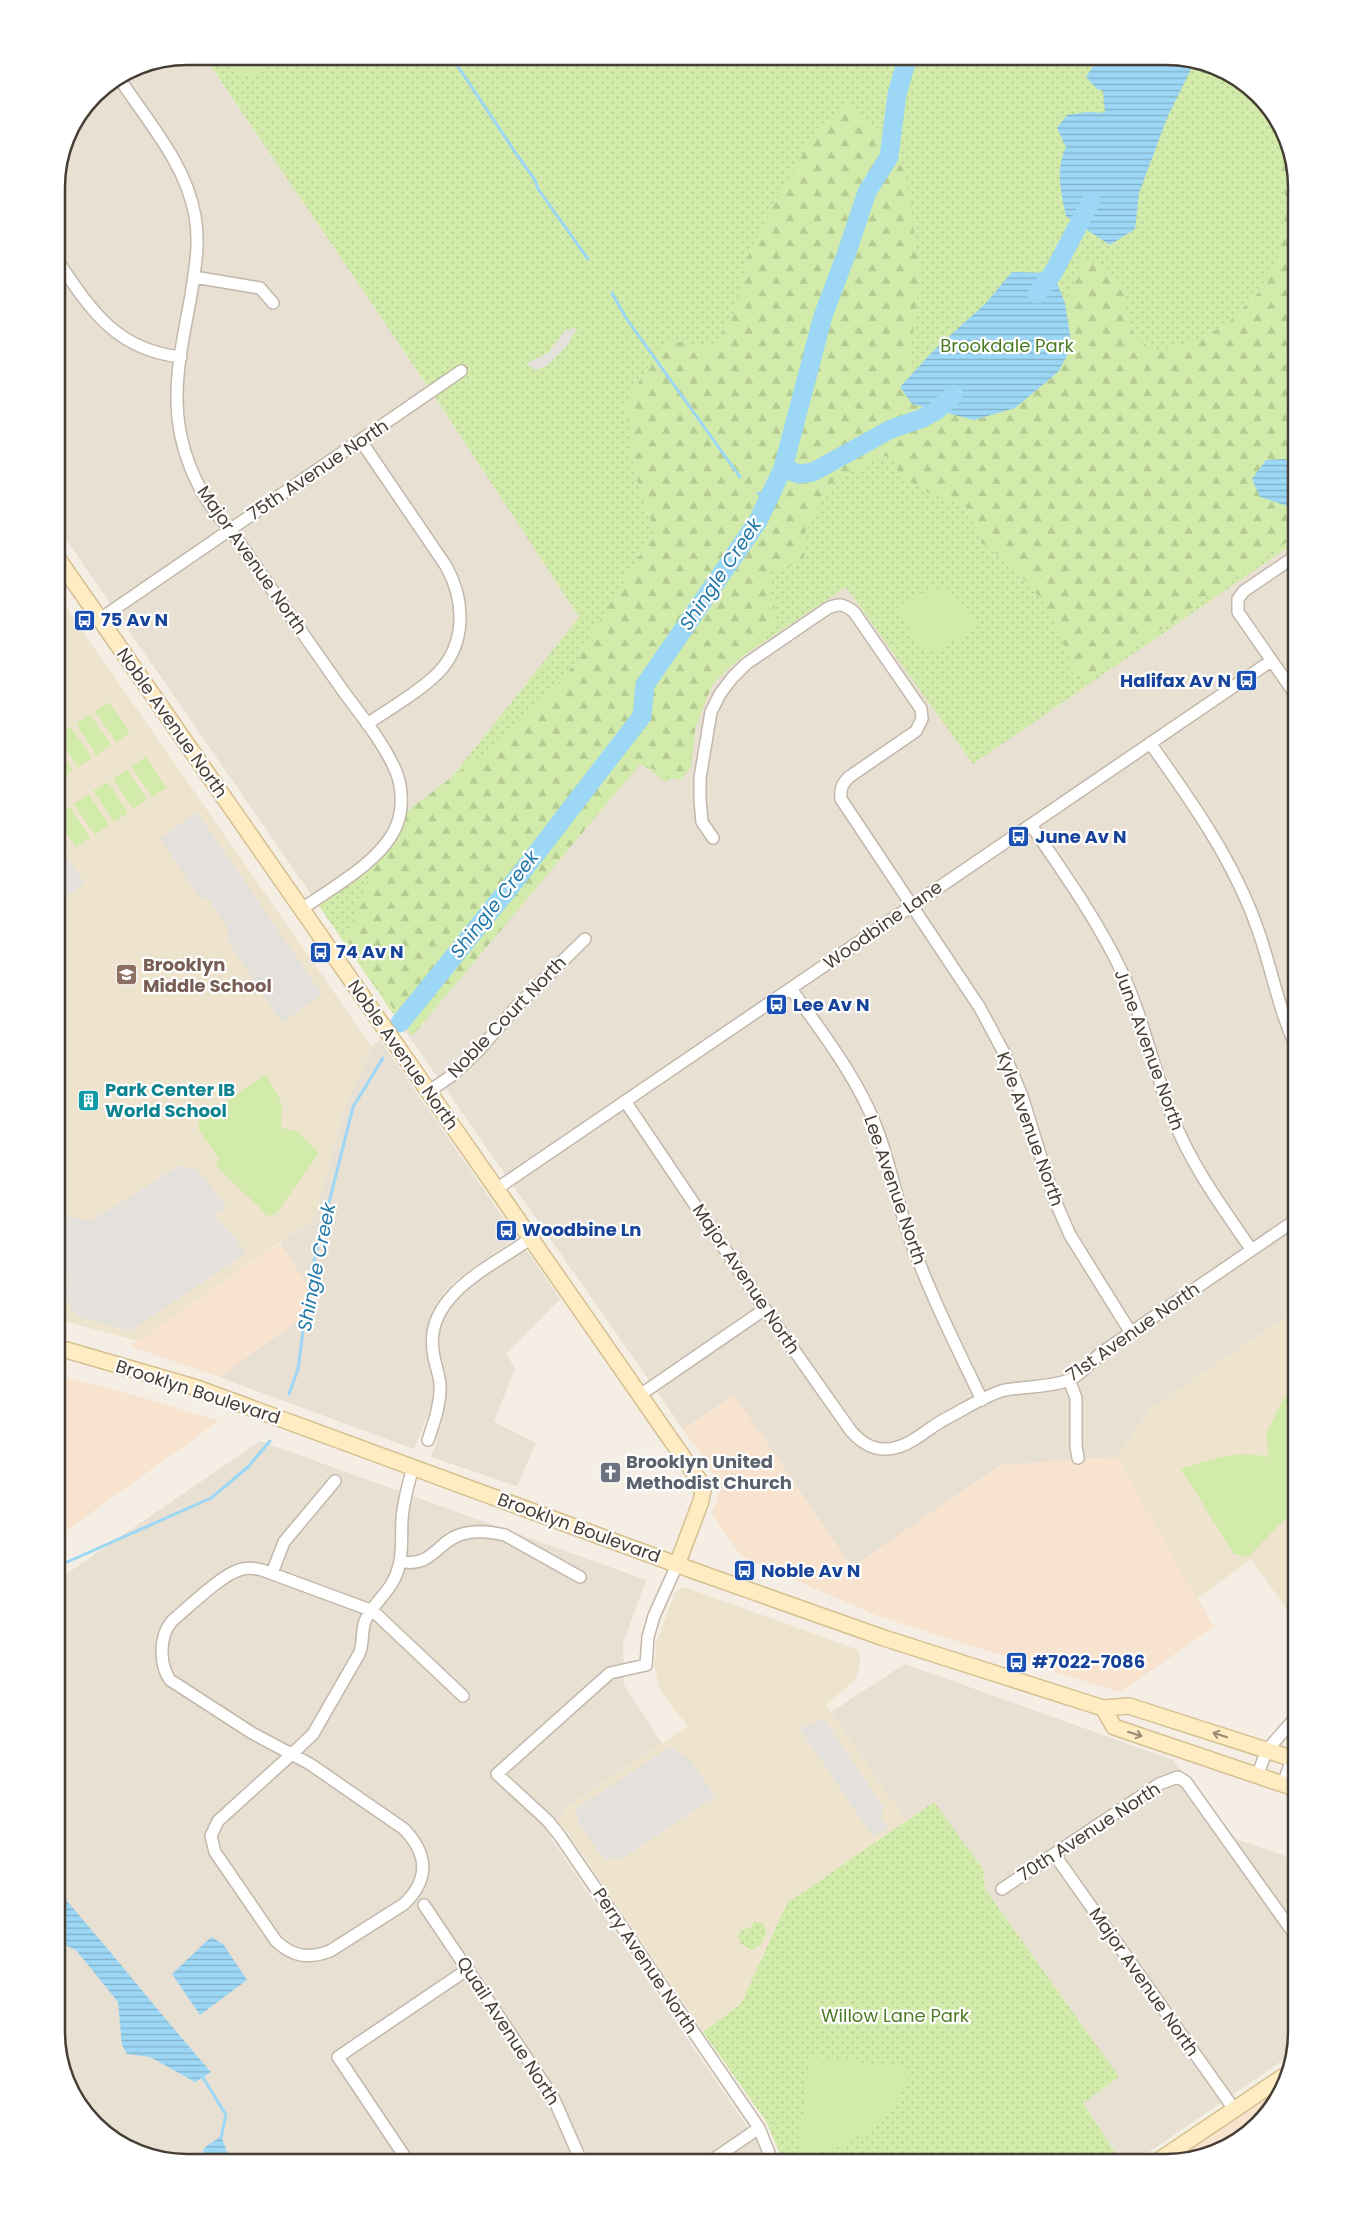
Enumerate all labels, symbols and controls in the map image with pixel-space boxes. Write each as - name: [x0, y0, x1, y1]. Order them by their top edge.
- park label: Brookdale Park: [940, 333, 1074, 358]
- street label: 75th Avenue North: [242, 413, 393, 526]
- street label: Major Avenue North: [192, 480, 313, 639]
- water label: Shingle Creek: [673, 512, 769, 636]
- place label: 75 Av N: [101, 607, 168, 632]
- bus stop icon: 75 Av N: [73, 608, 97, 632]
- street label: Noble Avenue North: [111, 643, 234, 803]
- place label: Halifax Av N: [1120, 668, 1231, 693]
- bus stop icon: Halifax Av N: [1235, 669, 1259, 693]
- place label: June Av N: [1035, 824, 1126, 849]
- bus stop icon: June Av N: [1007, 825, 1031, 849]
- water label: Shingle Creek: [444, 844, 546, 964]
- street label: Woodbine Lane: [818, 874, 947, 975]
- place label: 74 Av N: [336, 939, 404, 964]
- bus stop icon: 74 Av N: [308, 940, 332, 964]
- street label: Noble Court North: [442, 950, 571, 1083]
- place label: Brooklyn Middle School: [143, 952, 272, 998]
- school or university icon: Brooklyn Middle School: [115, 963, 139, 987]
- street label: June Avenue North: [1109, 966, 1190, 1134]
- street label: Noble Avenue North: [342, 975, 465, 1135]
- place label: Lee Av N: [793, 992, 869, 1017]
- bus stop icon: Lee Av N: [765, 993, 789, 1017]
- street label: Kyle Avenue North: [991, 1048, 1070, 1210]
- place label: Park Center IB World School: [105, 1077, 235, 1123]
- building icon: Park Center IB World School: [77, 1088, 101, 1112]
- street label: Lee Avenue North: [858, 1112, 933, 1268]
- water label: Shingle Creek: [291, 1199, 342, 1334]
- street label: Major Avenue North: [687, 1199, 806, 1359]
- place label: Woodbine Ln: [522, 1217, 641, 1242]
- bus stop icon: Woodbine Ln: [494, 1218, 518, 1242]
- street label: 71st Avenue North: [1061, 1276, 1204, 1387]
- street label: Brooklyn Boulevard: [113, 1353, 284, 1430]
- place label: Brooklyn United Methodist Church: [626, 1449, 792, 1495]
- church icon: Brooklyn United Methodist Church: [598, 1460, 622, 1484]
- street label: Brooklyn Boulevard: [494, 1486, 664, 1569]
- place label: Noble Av N: [761, 1558, 860, 1583]
- bus stop icon: Noble Av N: [733, 1559, 757, 1583]
- place label: #7022-7086: [1032, 1649, 1145, 1674]
- bus stop icon: #7022-7086: [1004, 1650, 1028, 1674]
- one-way arrow: [1126, 1729, 1142, 1739]
- one-way arrow: [1213, 1730, 1229, 1740]
- street label: 70th Avenue North: [1013, 1776, 1165, 1887]
- street label: Perry Avenue North: [587, 1883, 704, 2039]
- street label: Major Avenue North: [1084, 1902, 1205, 2061]
- street label: Quail Avenue North: [451, 1951, 566, 2110]
- park label: Willow Lane Park: [821, 2003, 970, 2028]

